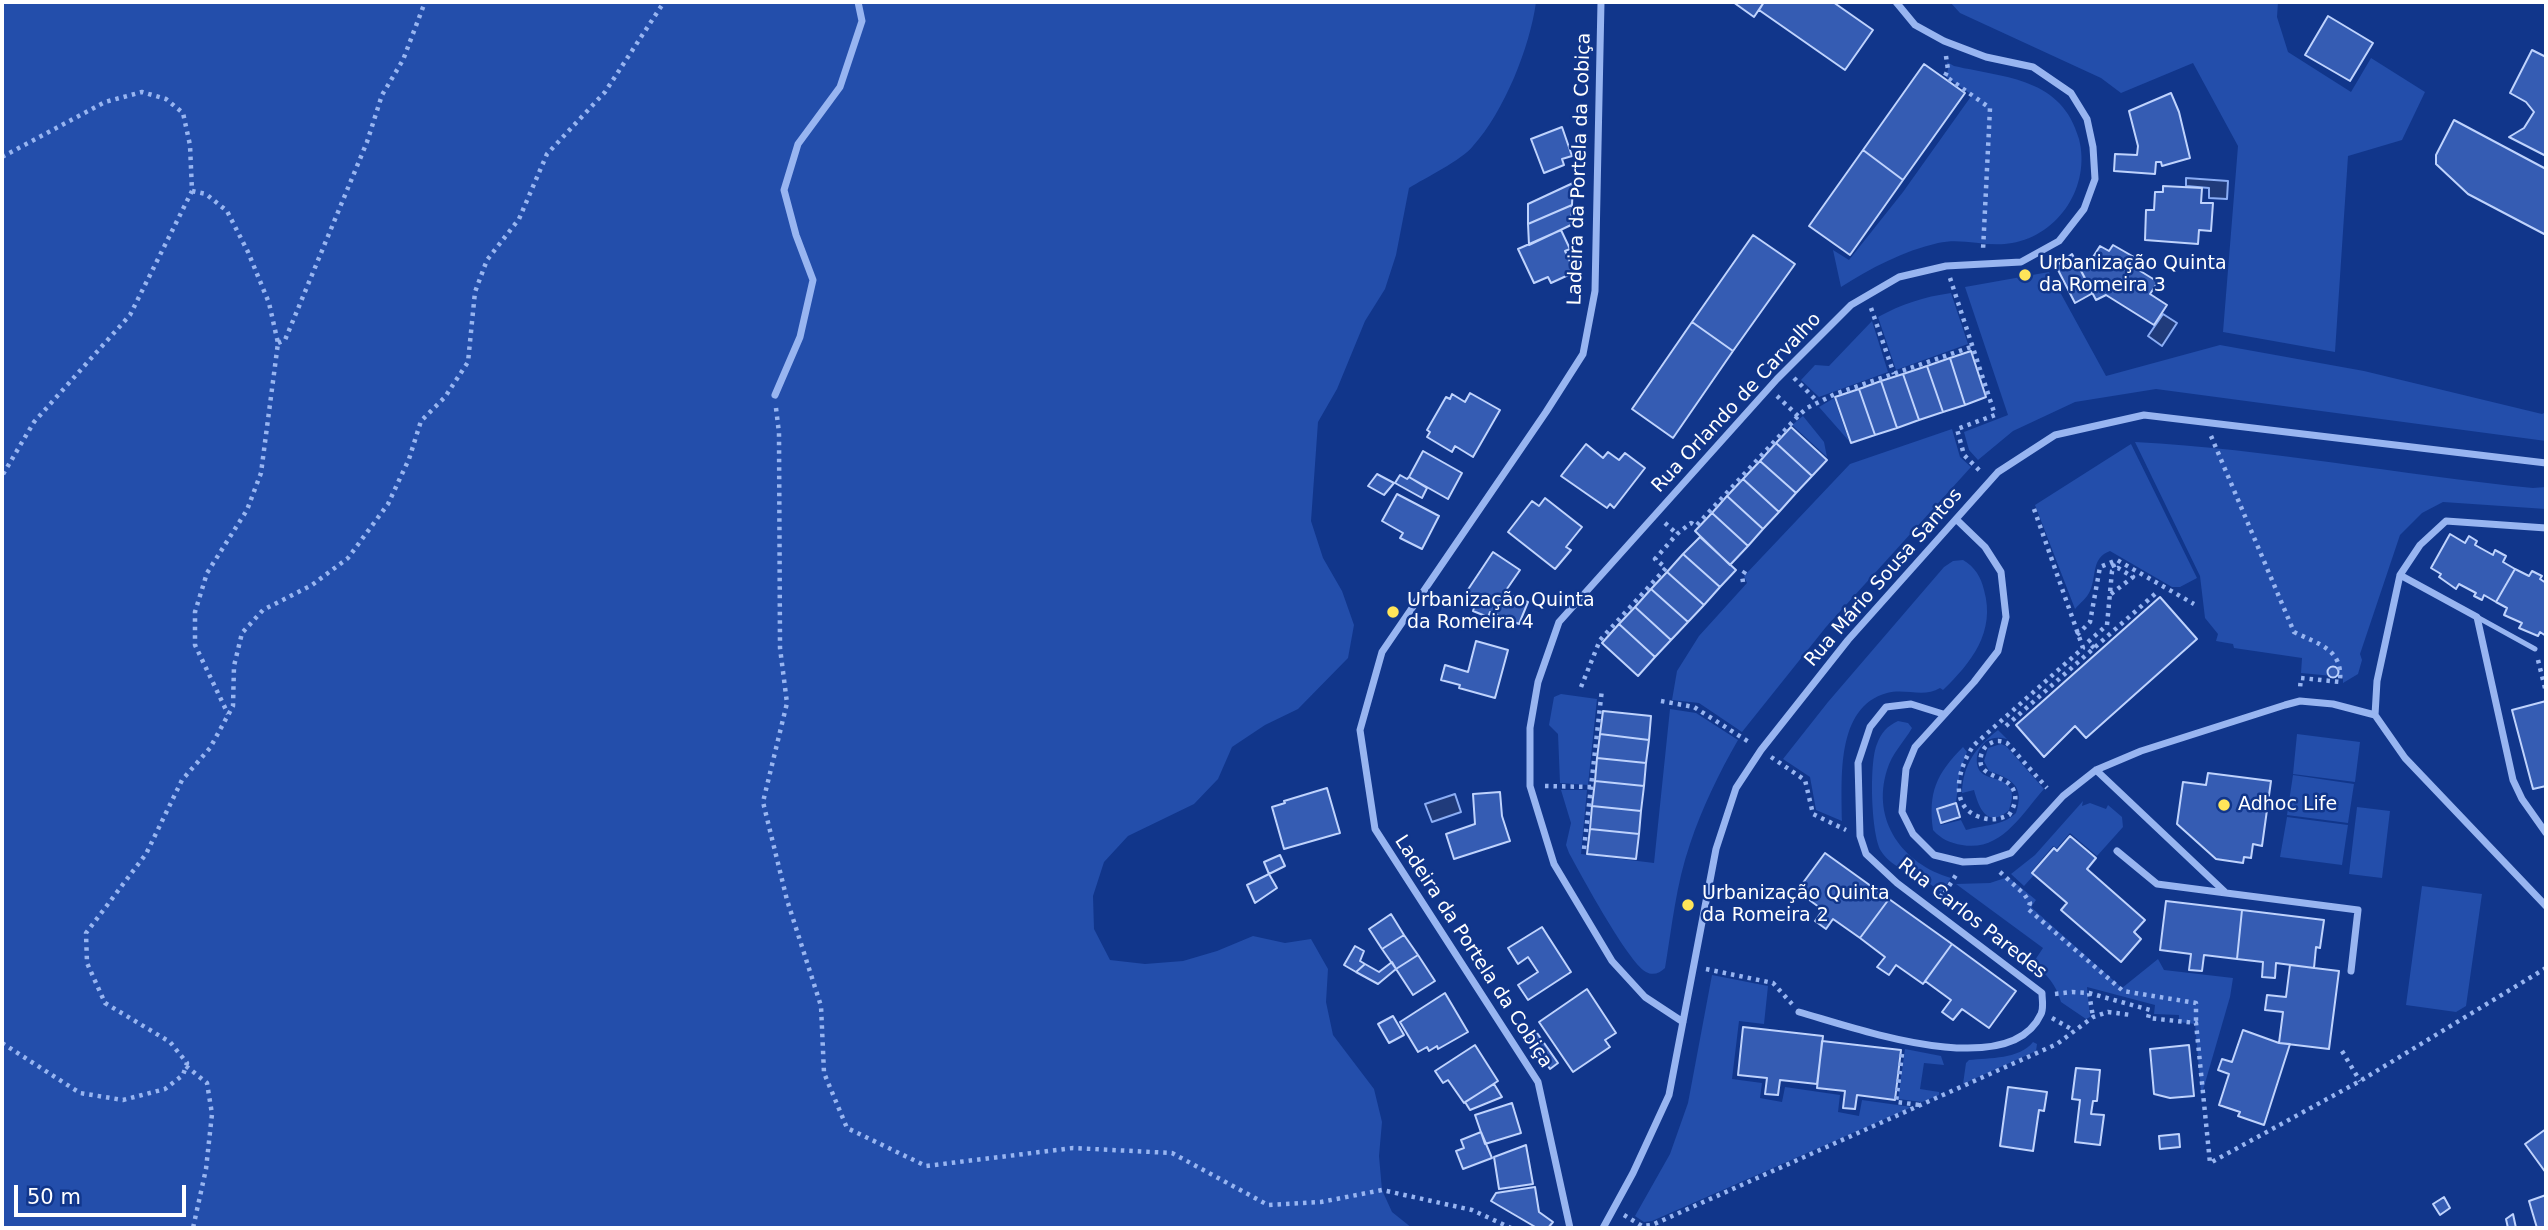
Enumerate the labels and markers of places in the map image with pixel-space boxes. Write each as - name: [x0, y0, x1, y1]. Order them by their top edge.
- place label: Urbanização Quinta da Romeira 3: [2039, 253, 2227, 297]
- marker: Urbanização Quinta da Romeira 3: [2017, 267, 2033, 283]
- place label: Urbanização Quinta da Romeira 4: [1407, 590, 1595, 634]
- marker: Urbanização Quinta da Romeira 4: [1385, 604, 1401, 620]
- place label: Adhoc Life: [2238, 794, 2337, 816]
- marker: Adhoc Life: [2216, 797, 2232, 813]
- place label: Urbanização Quinta da Romeira 2: [1702, 883, 1890, 927]
- marker: Urbanização Quinta da Romeira 2: [1680, 897, 1696, 913]

